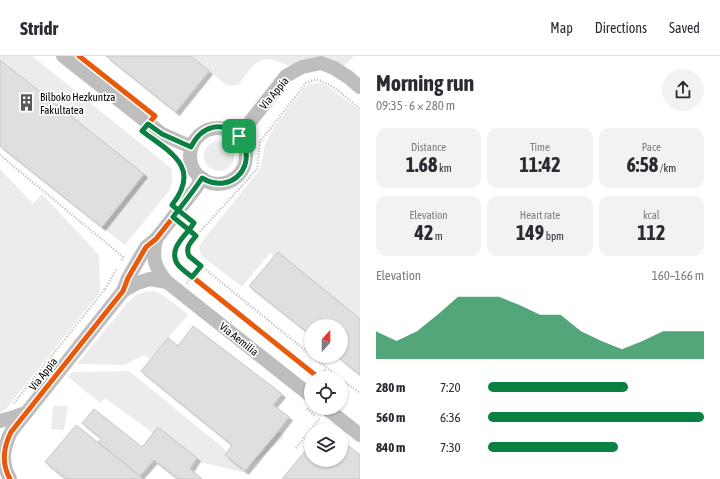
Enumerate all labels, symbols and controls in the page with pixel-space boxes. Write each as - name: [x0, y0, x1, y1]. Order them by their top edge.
- text: Stridr: [20, 17, 58, 39]
- text: Map: [550, 20, 573, 36]
- text: Directions: [595, 20, 647, 36]
- text: Saved: [669, 20, 700, 36]
- button: share: [662, 69, 704, 111]
- text: Morning run: [376, 70, 474, 96]
- street label: Via Appia: [257, 75, 291, 111]
- place label: Bilboko Hezkuntza Fakultatea: [40, 91, 115, 116]
- building icon: Bilboko Hezkuntza Fakultatea: [17, 93, 37, 113]
- text: 09:35 · 6 × 280 m: [376, 98, 455, 113]
- pin: [222, 119, 256, 153]
- icon: arrive: [228, 125, 250, 147]
- text: Distance: [411, 141, 446, 153]
- text: Time: [530, 141, 550, 153]
- text: Pace: [642, 141, 661, 153]
- text: 1.68: [406, 153, 437, 176]
- text: 11:42: [519, 153, 561, 176]
- text: 6:58: [626, 153, 658, 176]
- text: km: [437, 162, 452, 174]
- text: /km: [658, 162, 676, 174]
- text: Elevation: [410, 209, 448, 221]
- text: Heart rate: [520, 209, 560, 221]
- text: kcal: [643, 209, 660, 221]
- text: 42: [415, 221, 433, 244]
- text: 149: [516, 221, 544, 244]
- text: 112: [637, 221, 665, 244]
- text: m: [433, 230, 443, 242]
- text: bpm: [544, 230, 564, 242]
- text: Elevation: [376, 268, 421, 283]
- text: 160–166 m: [652, 268, 704, 283]
- north arrow: [304, 319, 348, 363]
- map controls: [304, 319, 348, 467]
- street label: Via Aemilia: [217, 320, 261, 358]
- street label: Via Appia: [27, 355, 59, 393]
- button: locate: [304, 371, 348, 415]
- text: 280 m: [376, 380, 405, 395]
- text: 7:20: [440, 380, 461, 395]
- text: 560 m: [376, 410, 405, 425]
- text: 6:36: [440, 410, 461, 425]
- button: layers: [304, 423, 348, 467]
- text: 840 m: [376, 440, 405, 455]
- text: 7:30: [440, 440, 461, 455]

